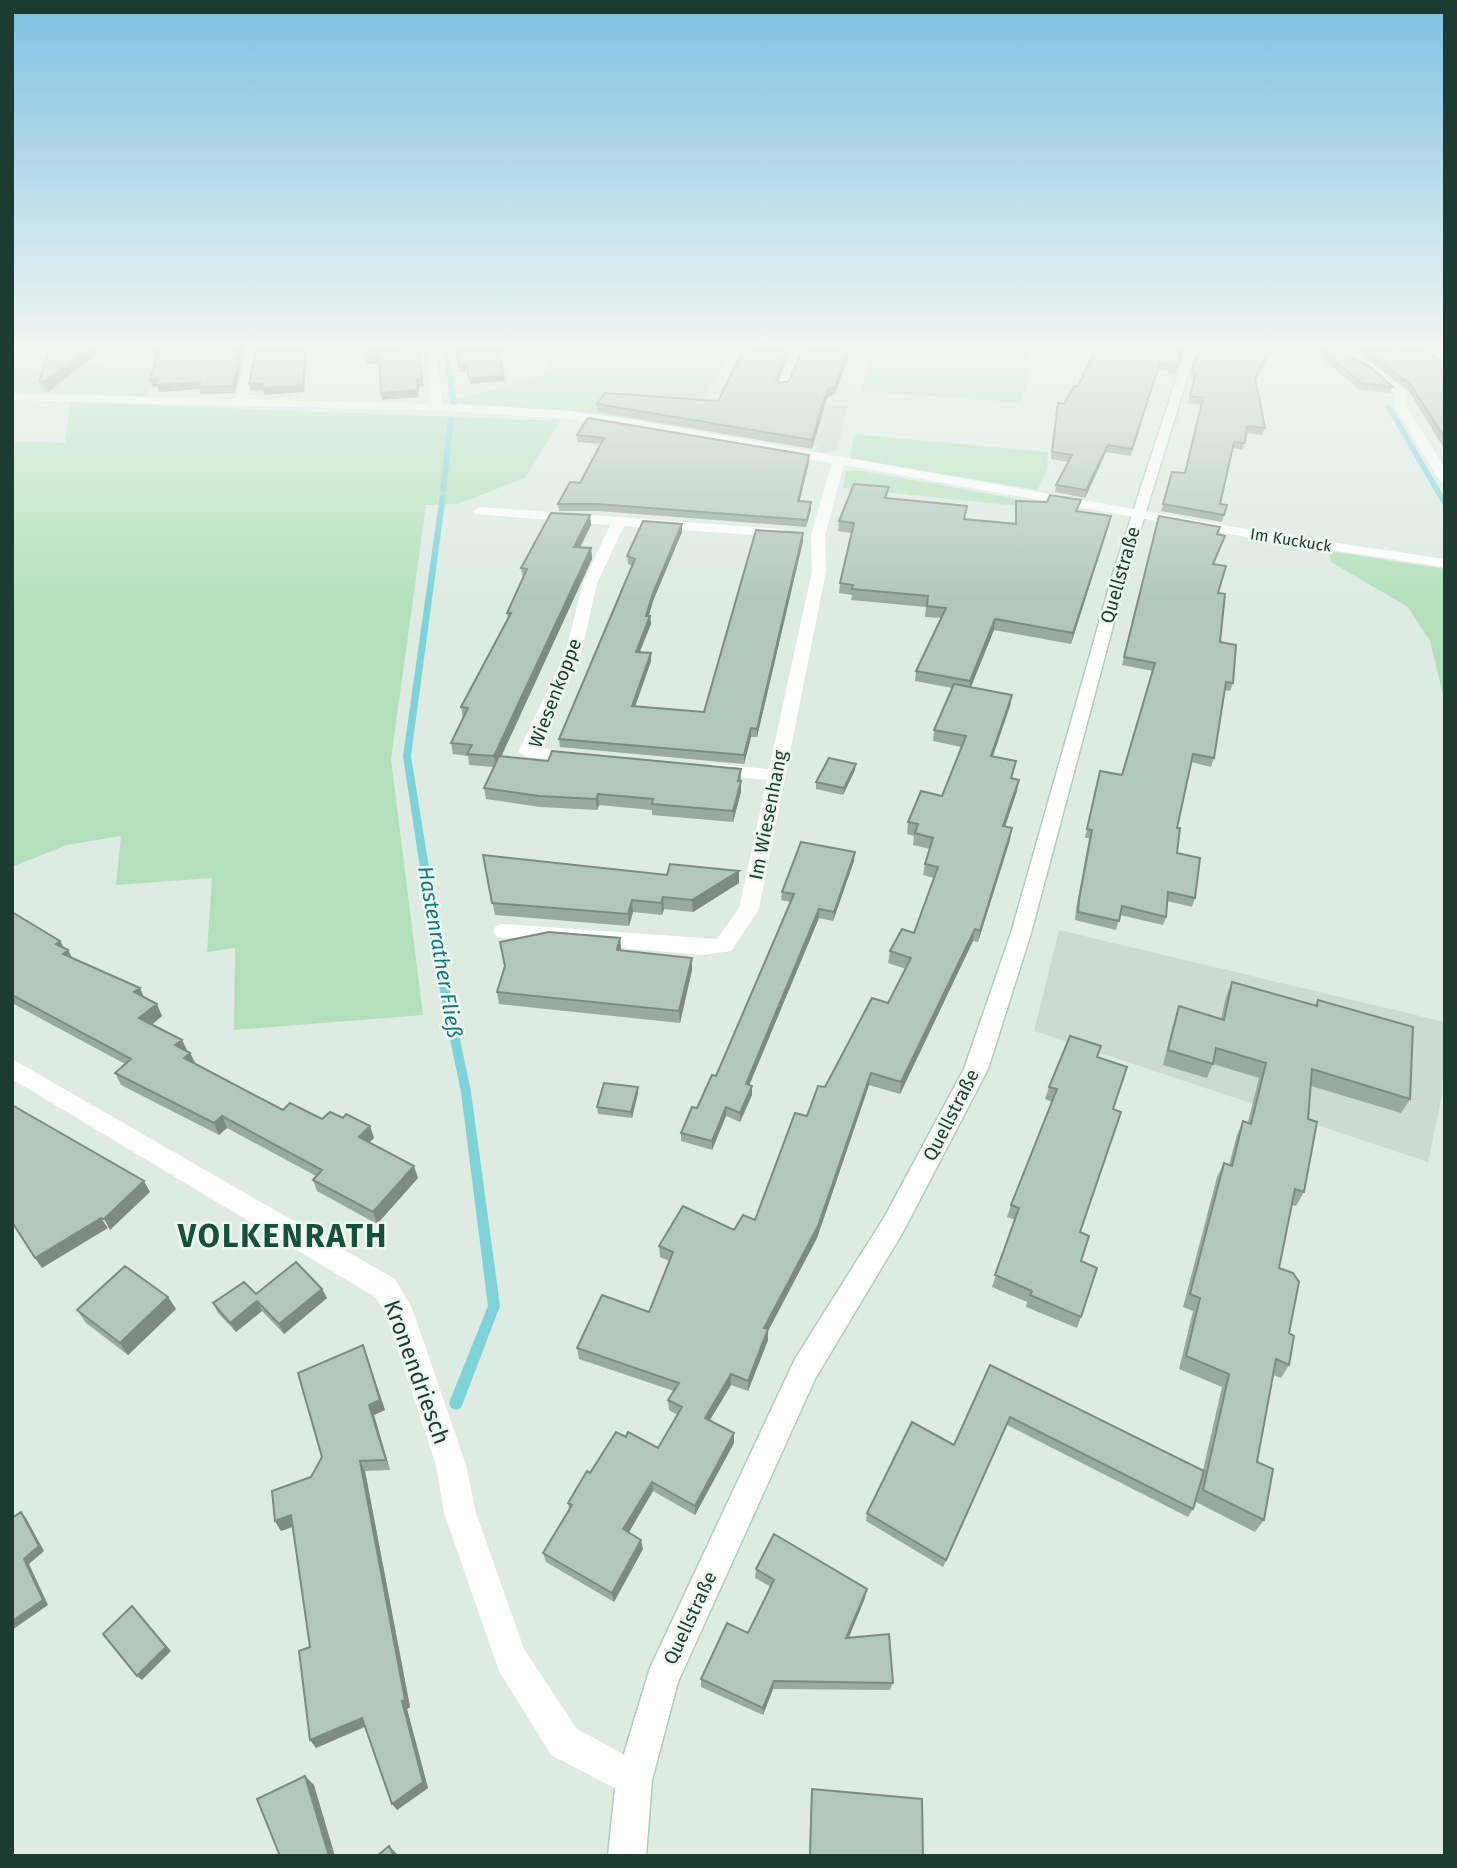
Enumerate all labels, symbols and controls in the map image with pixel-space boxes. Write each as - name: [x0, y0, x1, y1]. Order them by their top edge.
- street label: Quellstraße: [1095, 524, 1145, 626]
- street label: Im Kuckuck: [1249, 524, 1334, 556]
- street label: Wiesenkoppe: [524, 635, 586, 751]
- street label: Im Wiesenhang: [744, 748, 792, 882]
- water label: Hastenrather Fließ: [412, 864, 468, 1040]
- street label: Quellstraße: [918, 1065, 984, 1165]
- district label: VOLKENRATH: [177, 1217, 388, 1255]
- street label: Kronendriesch: [378, 1296, 456, 1448]
- street label: Quellstraße: [658, 1568, 722, 1668]

